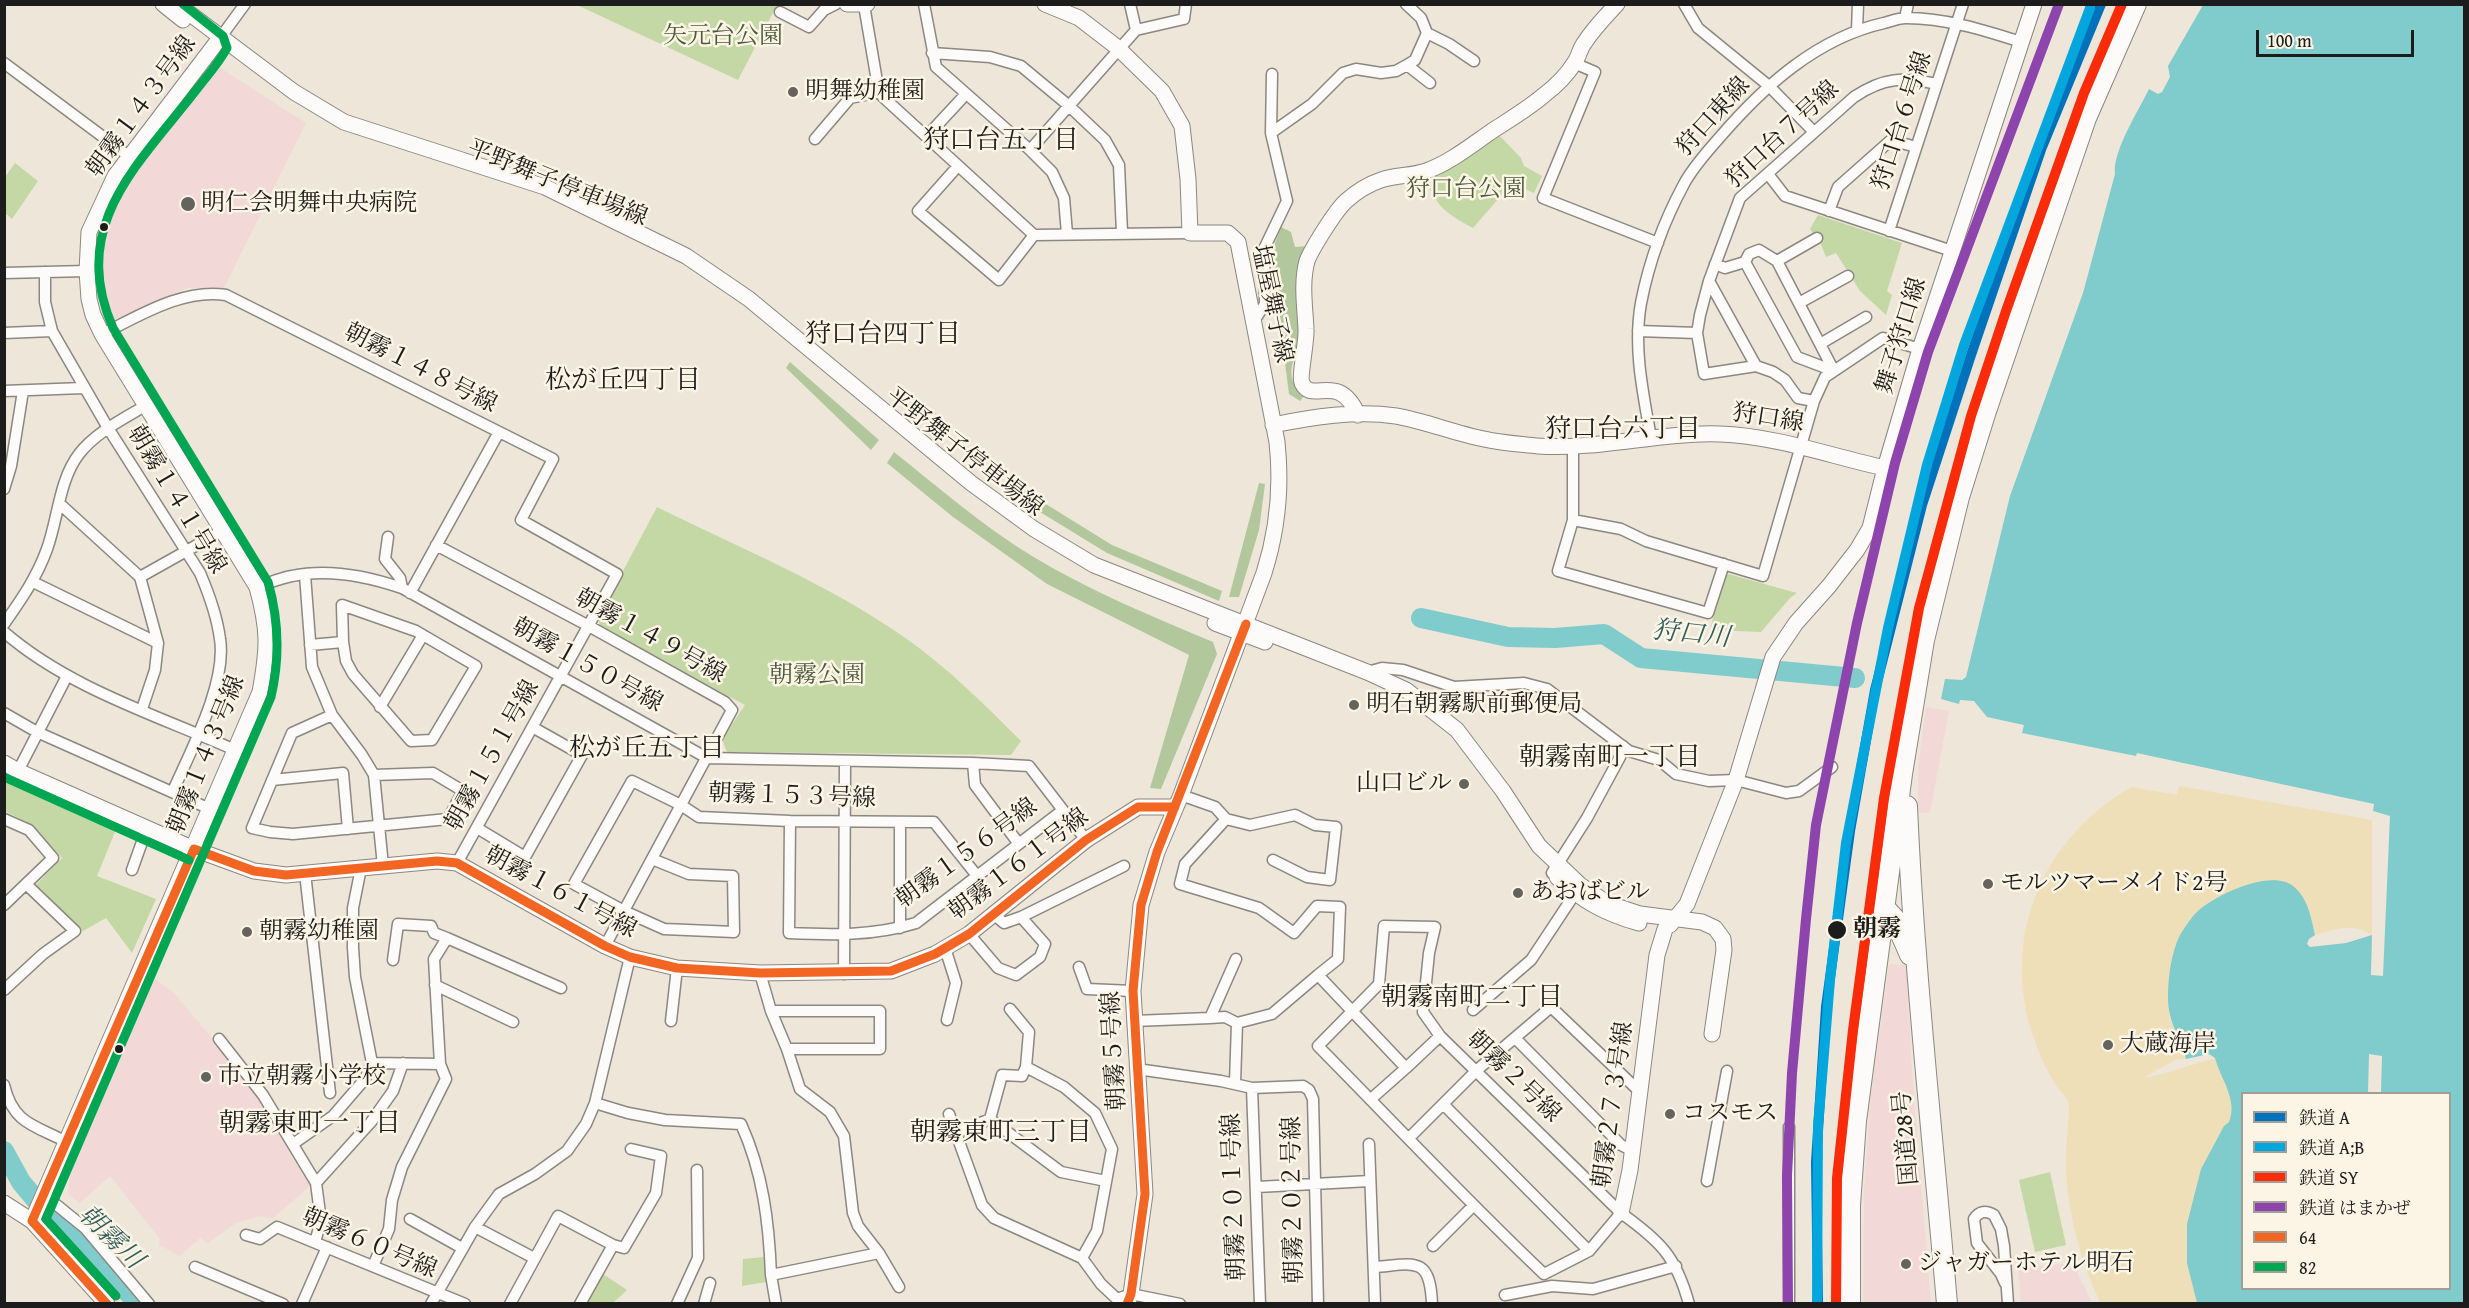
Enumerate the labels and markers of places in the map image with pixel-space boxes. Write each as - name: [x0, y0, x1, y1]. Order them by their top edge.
- place label: 明舞幼稚園: [805, 78, 925, 106]
- marker: 明舞幼稚園: [786, 85, 800, 99]
- place label: 明仁会明舞中央病院: [201, 190, 417, 218]
- marker: 明仁会明舞中央病院: [179, 195, 197, 213]
- unlabelled marker: [98, 221, 110, 233]
- place label: 明石朝霧駅前郵便局: [1366, 691, 1582, 719]
- marker: 明石朝霧駅前郵便局: [1347, 698, 1361, 712]
- place label: 山口ビル: [1356, 770, 1452, 798]
- marker: 山口ビル: [1457, 777, 1471, 791]
- place label: モルツマーメイド2号: [2000, 870, 2228, 898]
- marker: モルツマーメイド2号: [1981, 877, 1995, 891]
- place label: あおばビル: [1530, 879, 1650, 907]
- marker: あおばビル: [1511, 886, 1525, 900]
- place label: 朝霧: [1853, 916, 1901, 944]
- place label: 朝霧幼稚園: [259, 918, 379, 946]
- marker: 朝霧: [1826, 919, 1848, 941]
- marker: 朝霧幼稚園: [240, 925, 254, 939]
- place label: 大蔵海岸: [2120, 1031, 2216, 1059]
- marker: 大蔵海岸: [2101, 1038, 2115, 1052]
- unlabelled marker: [113, 1043, 125, 1055]
- place label: 市立朝霧小学校: [218, 1063, 386, 1091]
- marker: 市立朝霧小学校: [199, 1070, 213, 1084]
- place label: コスモス: [1682, 1100, 1778, 1128]
- marker: コスモス: [1663, 1107, 1677, 1121]
- place label: ジャガーホテル明石: [1918, 1250, 2134, 1278]
- marker: ジャガーホテル明石: [1899, 1257, 1913, 1271]

